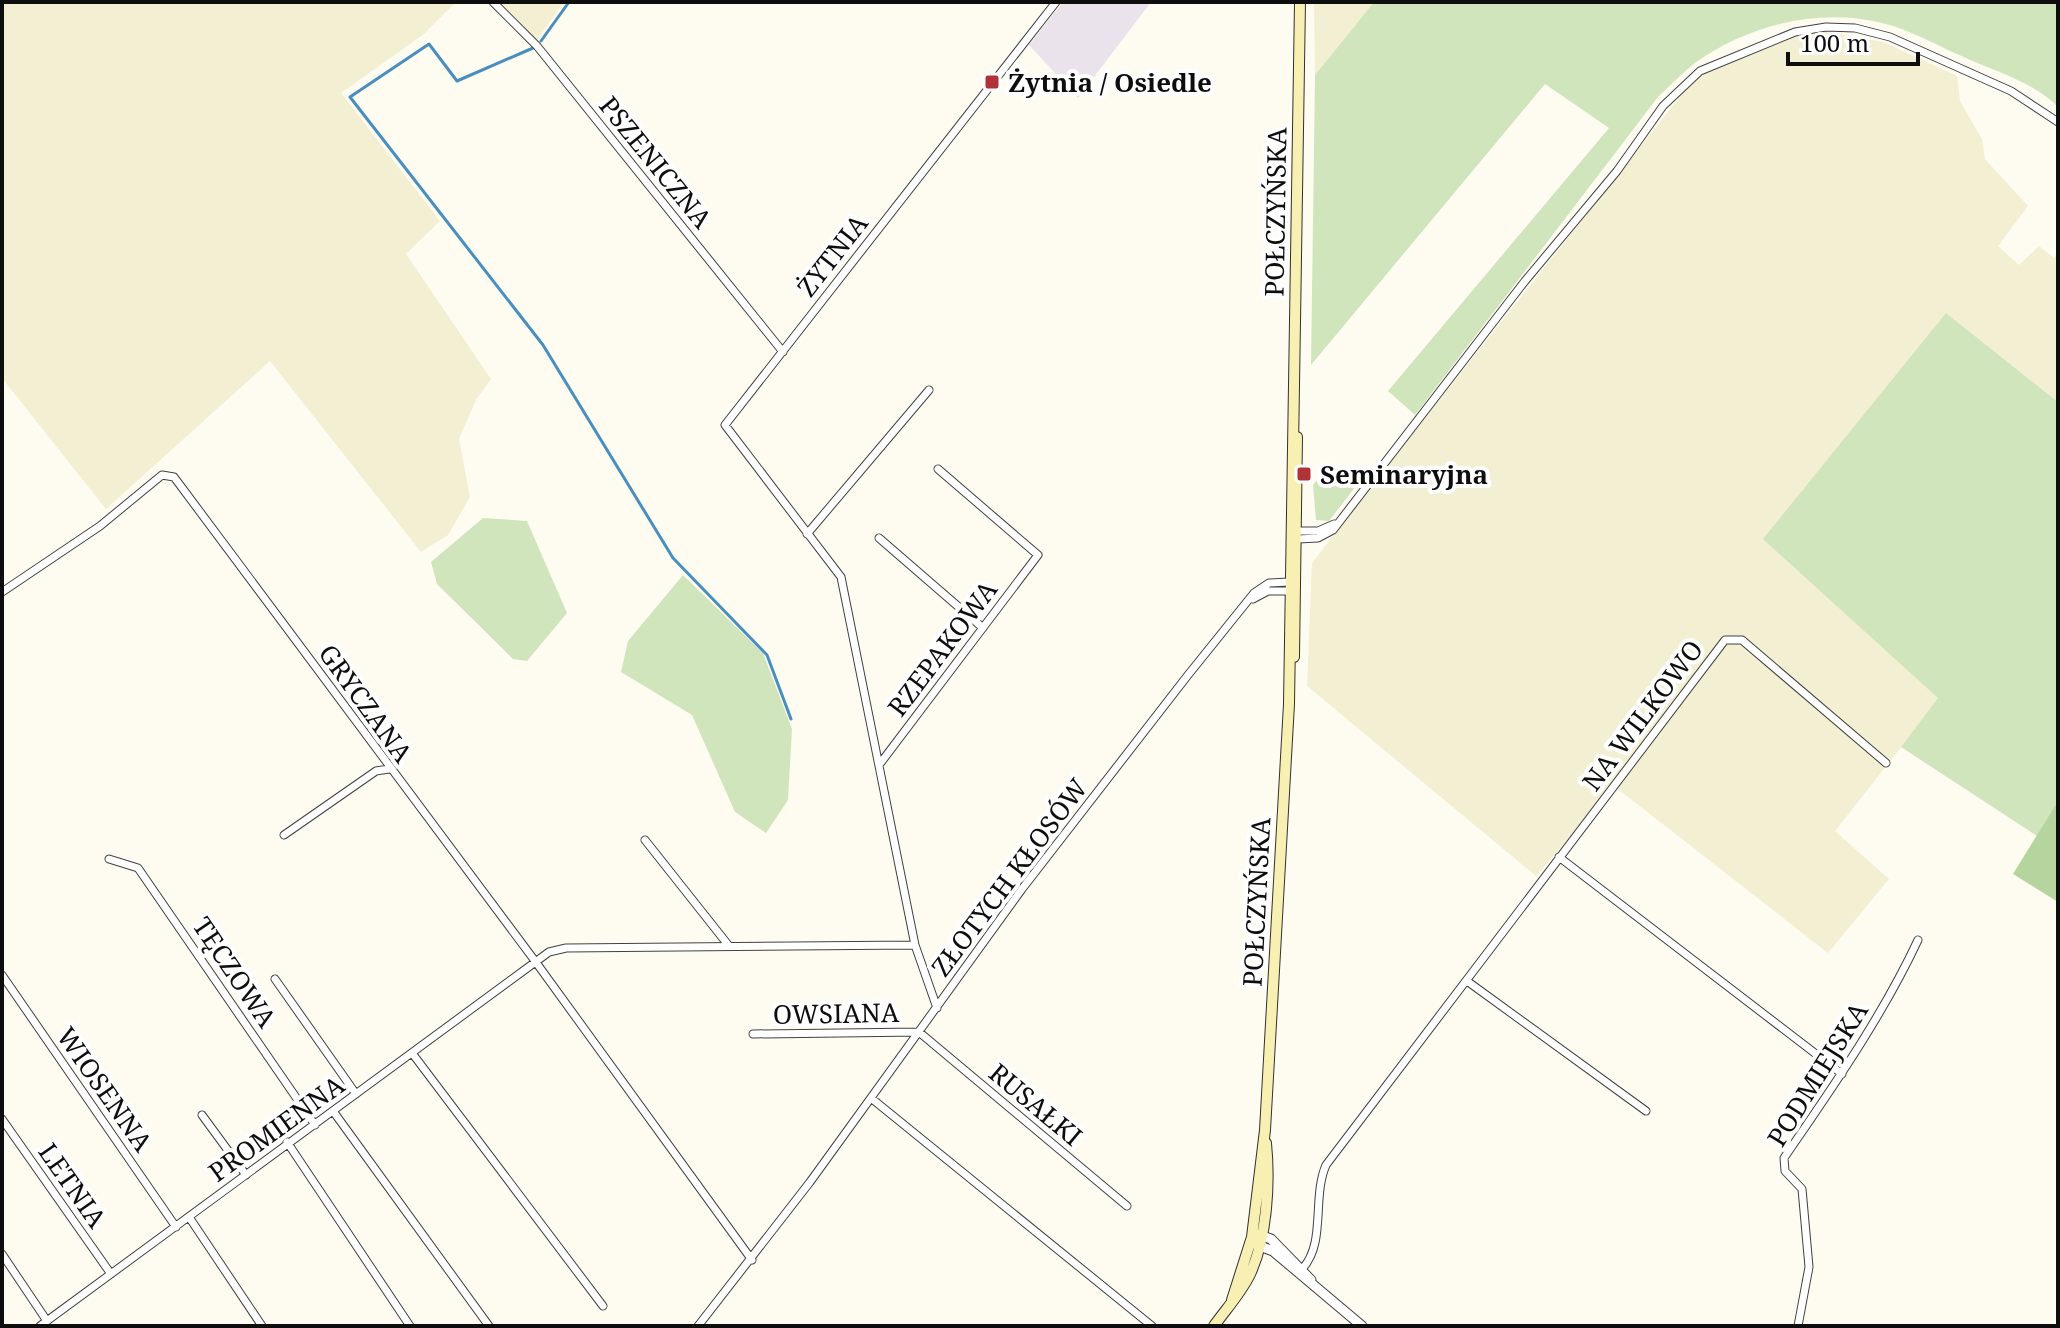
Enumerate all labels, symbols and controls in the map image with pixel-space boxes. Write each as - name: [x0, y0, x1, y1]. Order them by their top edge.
- scale bar: [1788, 16, 1918, 66]
- text: 100 m: [1800, 26, 1869, 59]
- place label: Żytnia / Osiedle: [1008, 64, 1212, 100]
- marker: Żytnia / Osiedle: [983, 73, 1001, 91]
- street label: PSZENICZNA: [592, 88, 721, 236]
- street label: POŁCZYŃSKA: [1256, 126, 1294, 297]
- street label: ŻYTNIA: [788, 206, 876, 304]
- place label: Seminaryjna: [1320, 456, 1488, 492]
- marker: Seminaryjna: [1295, 465, 1313, 483]
- street label: RZEPAKOWA: [879, 572, 1005, 723]
- street label: NA WILKOWO: [1573, 632, 1711, 798]
- street label: GRYCZANA: [311, 637, 422, 770]
- street label: ZŁOTYCH KŁOSÓW: [923, 771, 1095, 983]
- street label: POŁCZYŃSKA: [1234, 816, 1278, 987]
- street label: TĘCZOWA: [185, 910, 286, 1035]
- street label: OWSIANA: [773, 994, 900, 1032]
- street label: PODMIEJSKA: [1758, 994, 1876, 1153]
- street label: WIOSENNA: [49, 1020, 162, 1159]
- street label: RUSAŁKI: [982, 1054, 1090, 1154]
- street label: PROMIENNA: [201, 1066, 352, 1189]
- street label: LETNIA: [31, 1135, 116, 1235]

